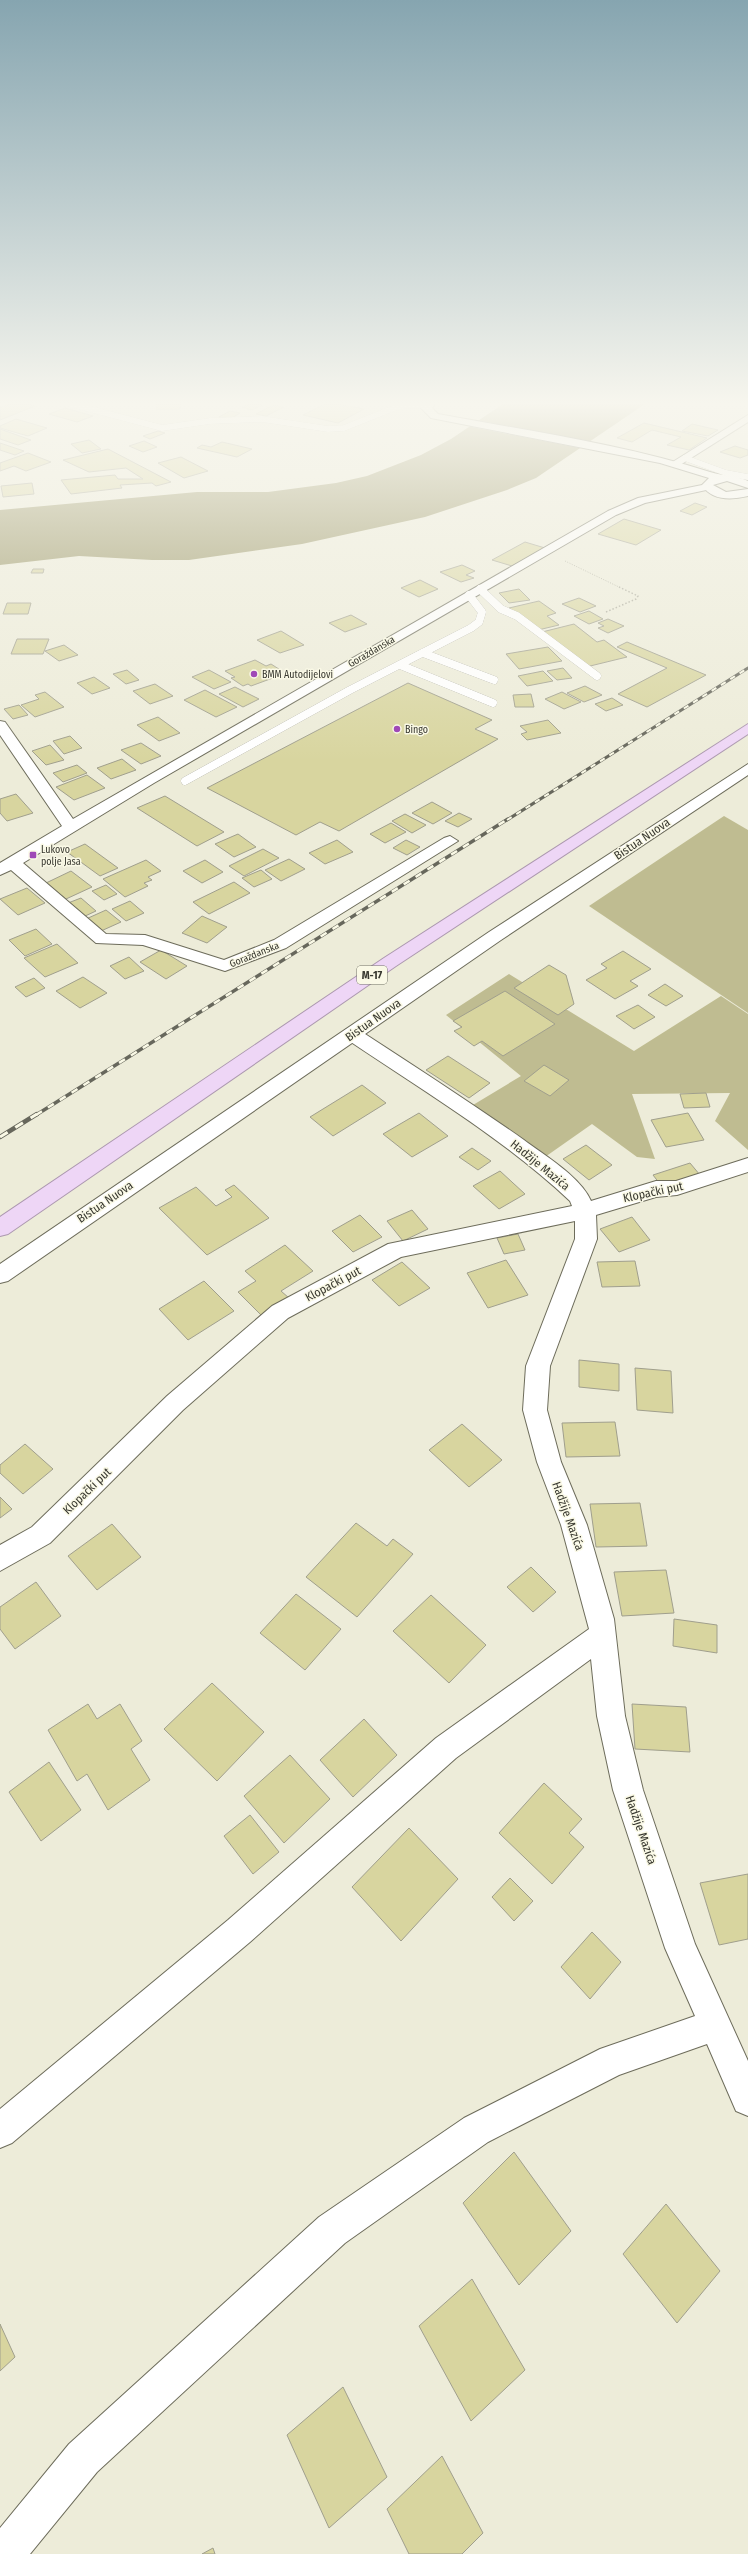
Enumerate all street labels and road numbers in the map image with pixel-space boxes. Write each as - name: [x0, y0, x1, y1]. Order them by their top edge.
- street label: Goraždanska: [346, 634, 397, 670]
- street label: Bistua Nuova: [611, 815, 673, 863]
- street label: Goraždanska: [228, 940, 281, 970]
- road number: M-17: [357, 966, 387, 984]
- street label: Bistua Nuova: [343, 996, 404, 1044]
- street label: Hadžije Mazića: [508, 1137, 573, 1193]
- street label: Bistua Nuova: [74, 1178, 136, 1226]
- street label: Klopački put: [622, 1179, 684, 1205]
- street label: Klopački put: [303, 1263, 363, 1305]
- street label: Klopački put: [60, 1465, 114, 1517]
- street label: Hadžije Mazića: [549, 1480, 587, 1552]
- street label: Hadžije Mazića: [623, 1794, 659, 1867]

